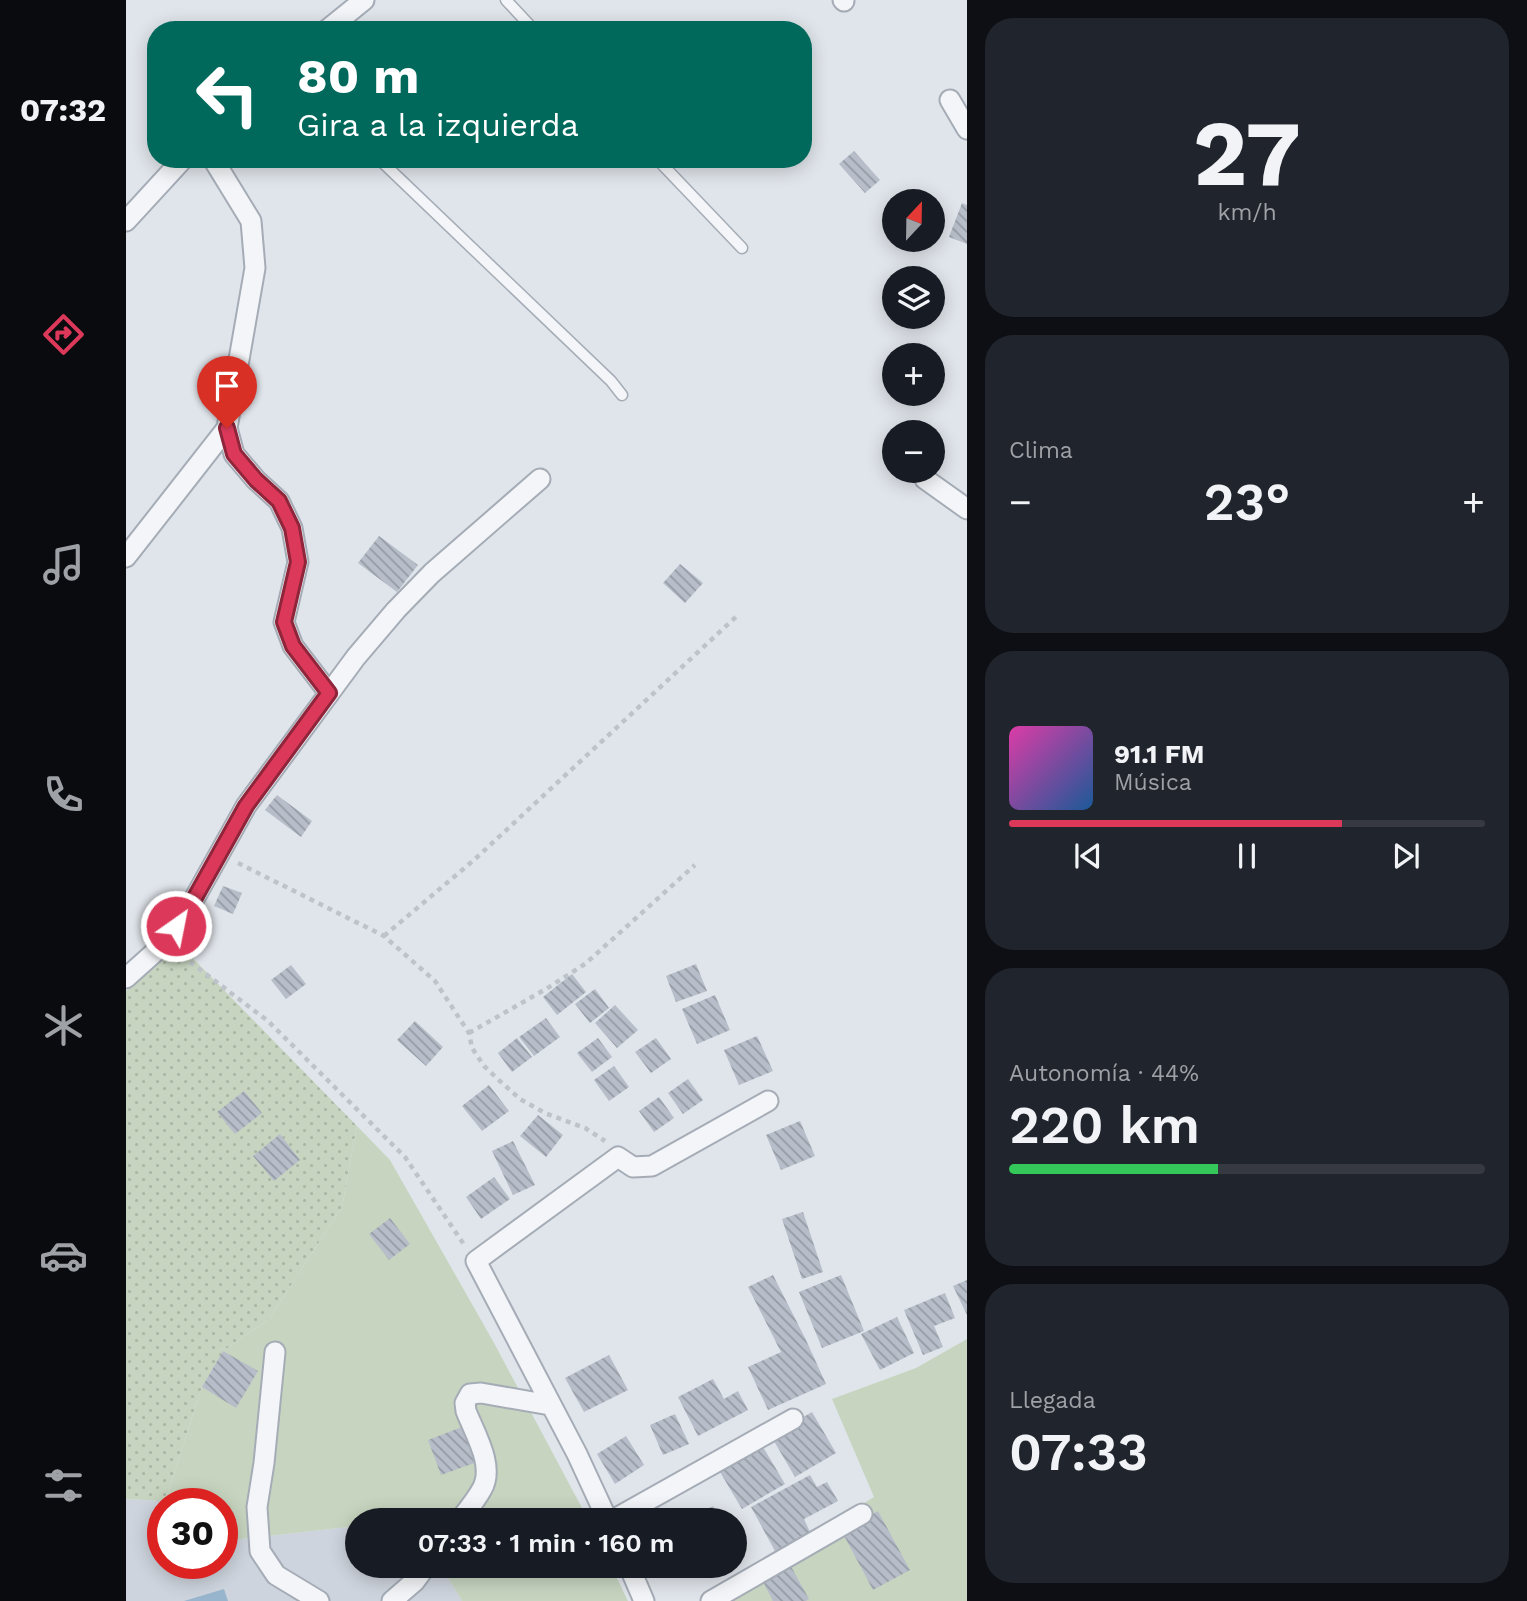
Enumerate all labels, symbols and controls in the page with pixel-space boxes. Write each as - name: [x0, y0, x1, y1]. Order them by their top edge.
- text: 80 m: [297, 47, 419, 105]
- icon: left: [182, 49, 273, 140]
- text: 07:32: [20, 91, 106, 129]
- text: 27: [1193, 100, 1301, 207]
- text: Gira a la izquierda: [297, 106, 579, 144]
- north arrow: [882, 189, 945, 252]
- map controls: [882, 189, 945, 483]
- text: km/h: [1217, 199, 1277, 226]
- button: layers: [882, 266, 945, 329]
- icon: directions: [39, 310, 88, 359]
- button: +: [882, 343, 945, 406]
- pin: [197, 356, 257, 428]
- icon: arrive: [208, 367, 246, 405]
- button: −: [882, 420, 945, 483]
- text: Clima: [1009, 437, 1073, 464]
- text: 23°: [1204, 472, 1290, 533]
- text: −: [1009, 480, 1032, 524]
- text: +: [1462, 480, 1485, 524]
- icon: music: [39, 540, 88, 589]
- text: 91.1 FM: [1114, 739, 1204, 769]
- text: Música: [1114, 769, 1192, 796]
- icon: phone: [39, 770, 88, 819]
- icon: previous: [1069, 837, 1107, 875]
- icon: pause: [1228, 837, 1266, 875]
- icon: next: [1387, 837, 1425, 875]
- position arrow: [139, 889, 213, 963]
- icon: climate: [39, 1001, 88, 1050]
- text: Autonomía · 44%: [1009, 1060, 1199, 1087]
- text: 220 km: [1009, 1095, 1200, 1156]
- icon: car: [39, 1231, 88, 1280]
- text: Llegada: [1009, 1387, 1096, 1414]
- text: 07:33: [1009, 1422, 1148, 1483]
- icon: filters: [39, 1461, 88, 1510]
- speed limit sign: 30: [147, 1488, 238, 1579]
- text: 07:33 · 1 min · 160 m: [418, 1528, 674, 1558]

